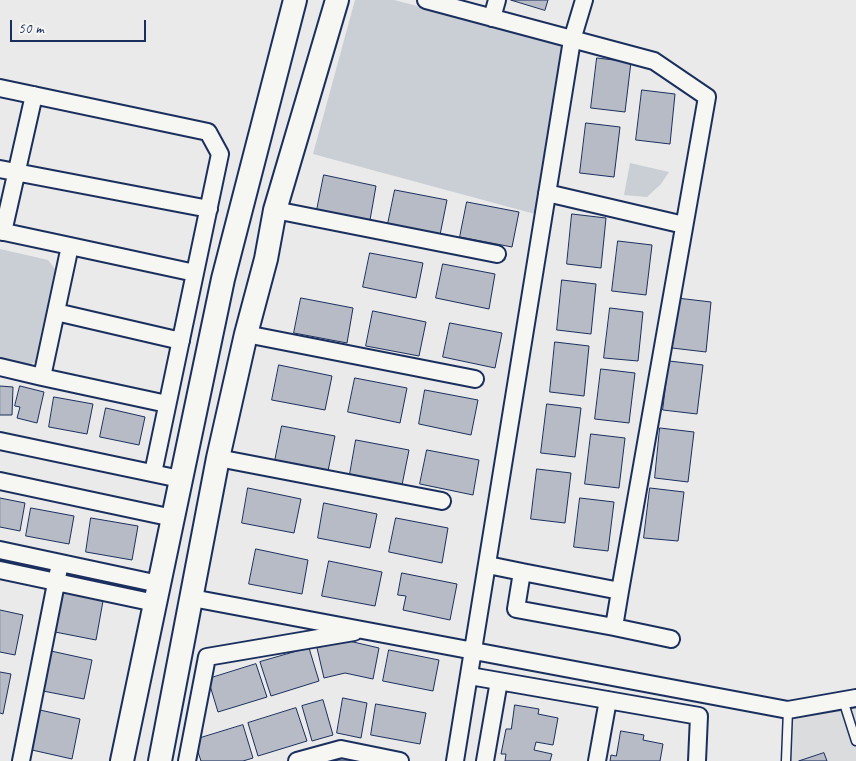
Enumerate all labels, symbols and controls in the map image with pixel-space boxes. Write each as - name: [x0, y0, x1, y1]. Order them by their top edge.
- scale bar: [12, 10, 149, 42]
- text: 50 m: [18, 19, 44, 38]

